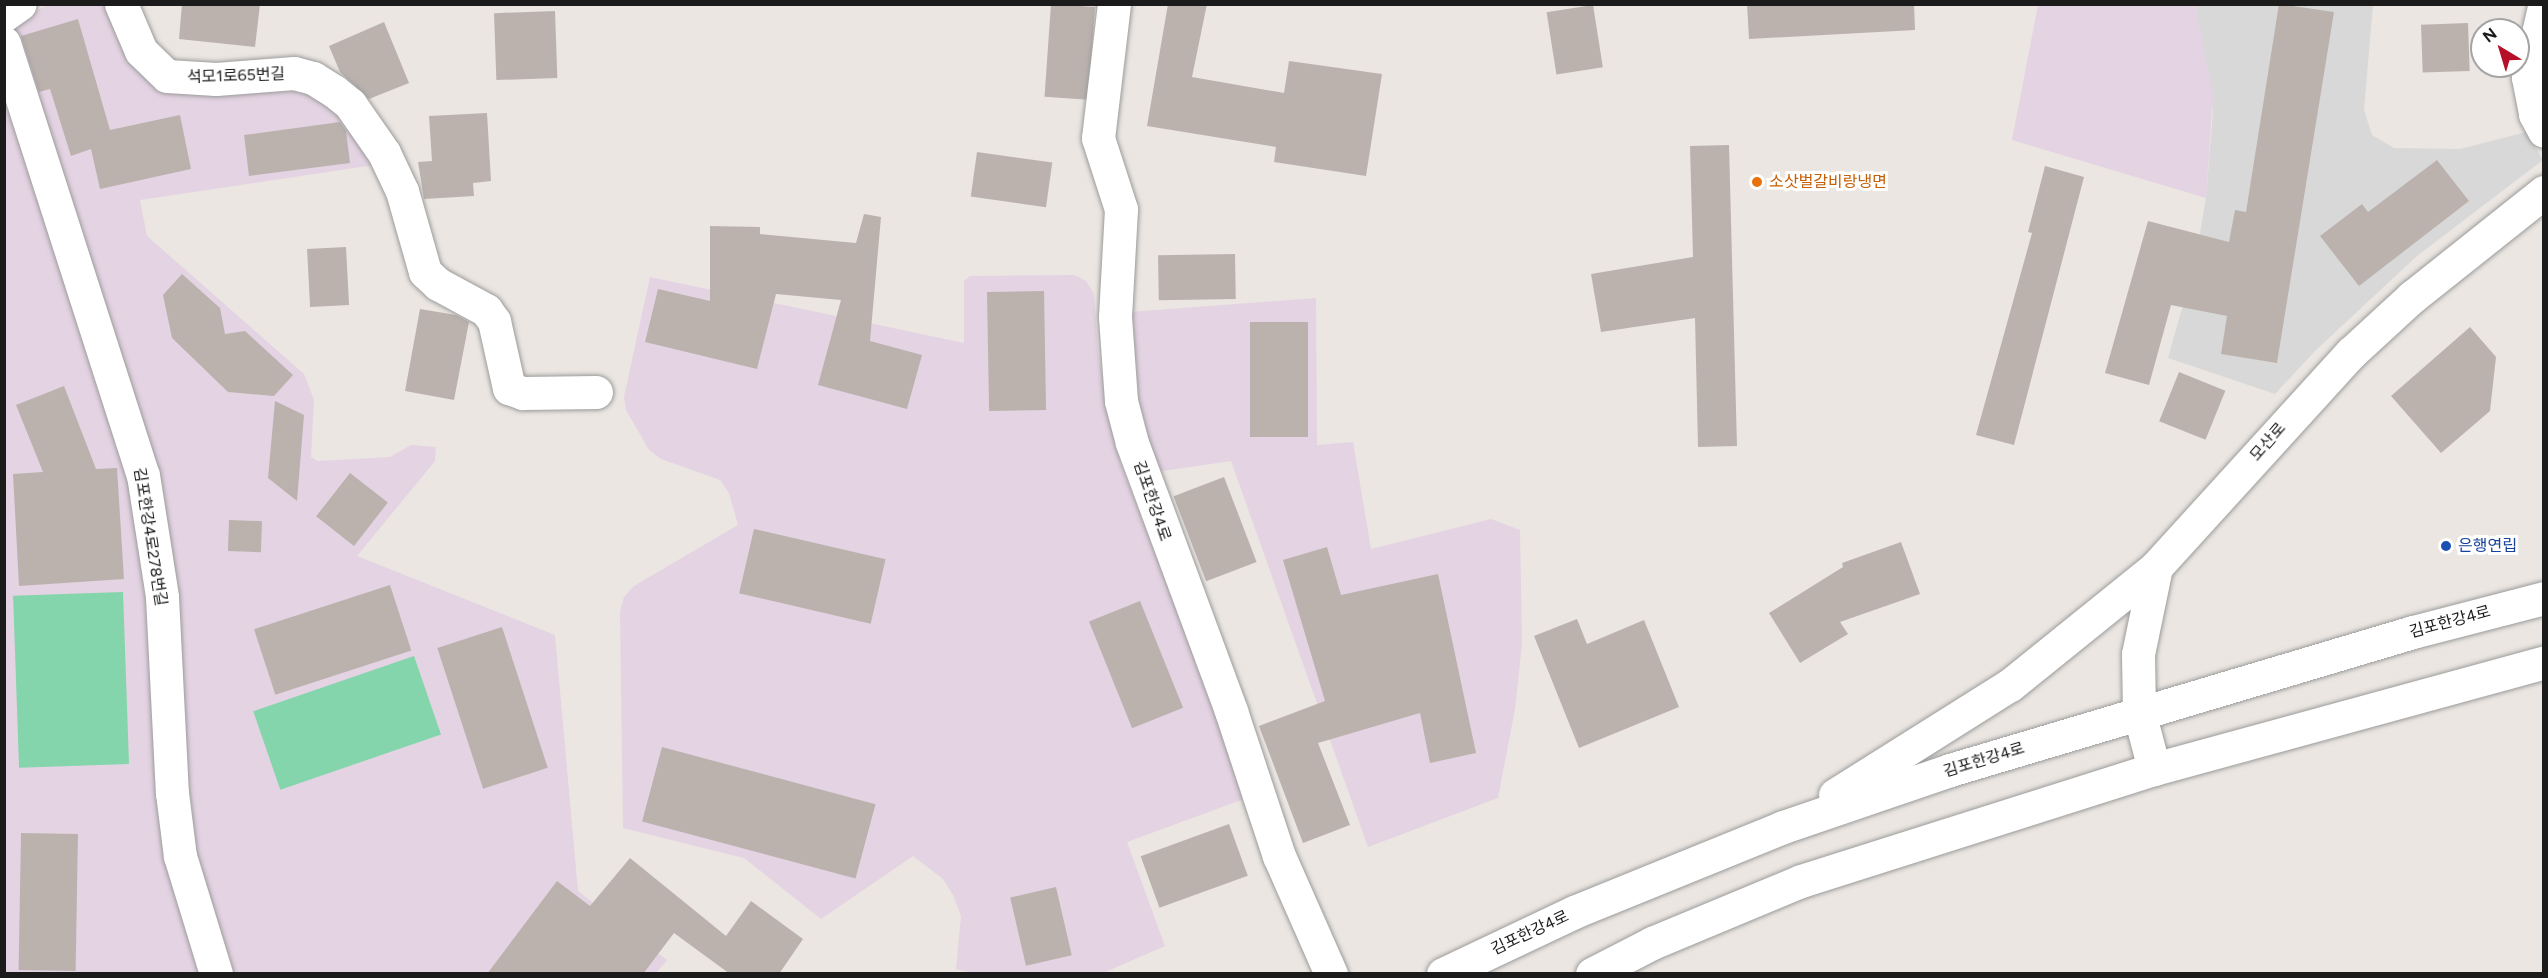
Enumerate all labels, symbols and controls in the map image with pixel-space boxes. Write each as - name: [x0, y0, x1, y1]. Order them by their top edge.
- north arrow: [2470, 18, 2530, 78]
- text: N: [2479, 24, 2501, 46]
- street label: 석모1로65번길: [186, 65, 286, 87]
- place label: 소삿벌갈비랑냉면: [1769, 172, 1887, 192]
- marker: 소삿벌갈비랑냉면: [1750, 175, 1764, 189]
- street label: 모산로: [2246, 419, 2290, 465]
- street label: 김포한강4로: [1129, 458, 1175, 544]
- street label: 김포한강4로278번길: [130, 466, 170, 608]
- place label: 은행연립: [2458, 536, 2517, 556]
- marker: 은행연립: [2439, 539, 2453, 553]
- street label: 김포한강4로: [2407, 602, 2493, 642]
- street label: 김포한강4로: [1941, 739, 2027, 781]
- street label: 김포한강4로: [1488, 907, 1572, 959]

